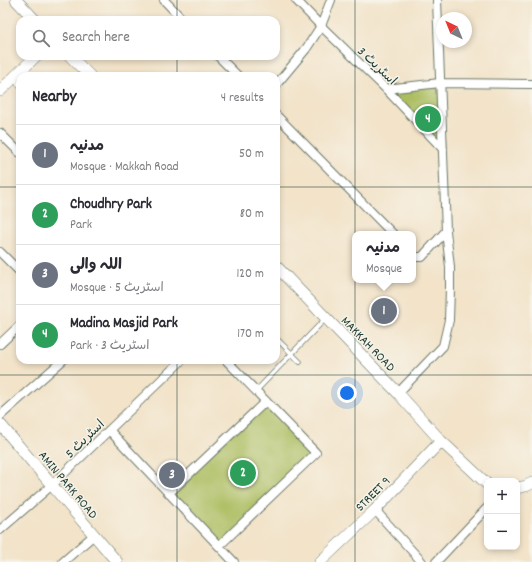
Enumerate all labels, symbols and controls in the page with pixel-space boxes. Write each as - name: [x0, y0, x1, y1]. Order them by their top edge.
- north arrow: [436, 12, 472, 48]
- search box: [16, 16, 280, 60]
- icon: search: [30, 27, 52, 49]
- text: Search here: [62, 27, 130, 49]
- street label: اسٹریٹ 3: [352, 43, 400, 90]
- text: Nearby: [32, 86, 76, 110]
- text: 4 results: [221, 89, 264, 108]
- pin: 4: [415, 104, 441, 134]
- text: مدنیہ: [70, 136, 104, 158]
- text: 1: [44, 145, 46, 164]
- text: 50 m: [239, 145, 264, 164]
- text: Mosque · Makkah Road: [70, 158, 179, 177]
- text: Choudhry Park: [70, 194, 152, 216]
- text: 2: [42, 205, 48, 224]
- text: 80 m: [240, 205, 264, 224]
- text: Park: [70, 216, 92, 235]
- popup: [352, 231, 416, 283]
- text: مدنیہ: [366, 238, 400, 260]
- text: اللہ والی: [70, 255, 122, 277]
- text: Mosque: [366, 260, 402, 279]
- text: 3: [42, 265, 48, 284]
- text: 120 m: [236, 265, 264, 284]
- text: Mosque · اسٹریٹ 5: [70, 279, 164, 298]
- pin: 1: [371, 296, 397, 326]
- text: Madina Masjid Park: [70, 313, 178, 335]
- street label: MAKKAH ROAD: [336, 313, 399, 377]
- text: 4: [42, 325, 48, 344]
- text: 170 m: [237, 325, 264, 344]
- text: Park · اسٹریٹ 3: [70, 337, 150, 356]
- your location: [337, 383, 357, 403]
- street label: اسٹریٹ 5: [62, 416, 110, 464]
- street label: AMIN PARK ROAD: [33, 447, 102, 524]
- pin: 2: [230, 458, 256, 488]
- pin: 3: [159, 460, 185, 490]
- street label: STREET 9: [352, 473, 396, 517]
- map controls: [484, 478, 520, 550]
- button: +: [484, 478, 520, 514]
- button: −: [484, 514, 520, 550]

